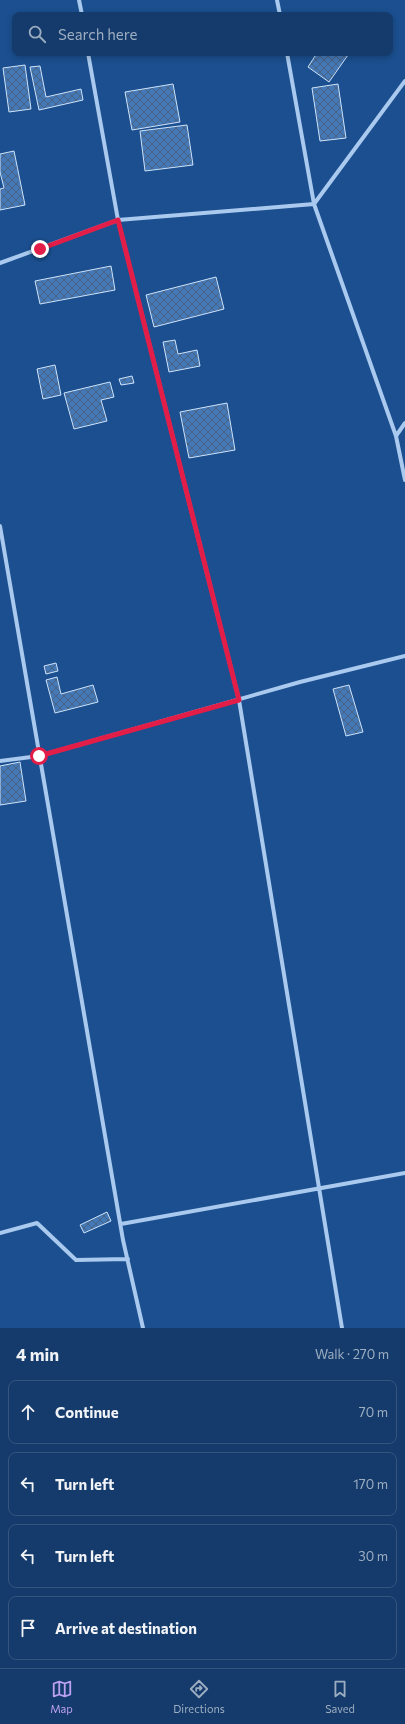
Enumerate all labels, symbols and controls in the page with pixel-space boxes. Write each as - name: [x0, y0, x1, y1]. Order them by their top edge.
- search box: [12, 12, 393, 56]
- icon: search: [26, 23, 48, 45]
- text: Search here: [58, 25, 137, 43]
- route end: [31, 240, 49, 258]
- route start: [30, 747, 48, 765]
- text: 4 min: [16, 1344, 59, 1365]
- text: Walk · 270 m: [315, 1346, 389, 1362]
- icon: ahead: [17, 1401, 39, 1423]
- text: Continue: [55, 1403, 119, 1421]
- text: 70 m: [359, 1404, 388, 1420]
- icon: left: [17, 1473, 39, 1495]
- text: Turn left: [55, 1475, 114, 1493]
- text: 170 m: [353, 1476, 388, 1492]
- icon: left: [17, 1545, 39, 1567]
- text: Turn left: [55, 1547, 114, 1565]
- text: 30 m: [358, 1548, 388, 1564]
- icon: arrive: [17, 1617, 39, 1639]
- text: Arrive at destination: [55, 1619, 197, 1637]
- tab: Map: [50, 1678, 73, 1715]
- tab: Directions: [173, 1678, 225, 1715]
- tab: Saved: [325, 1678, 355, 1715]

